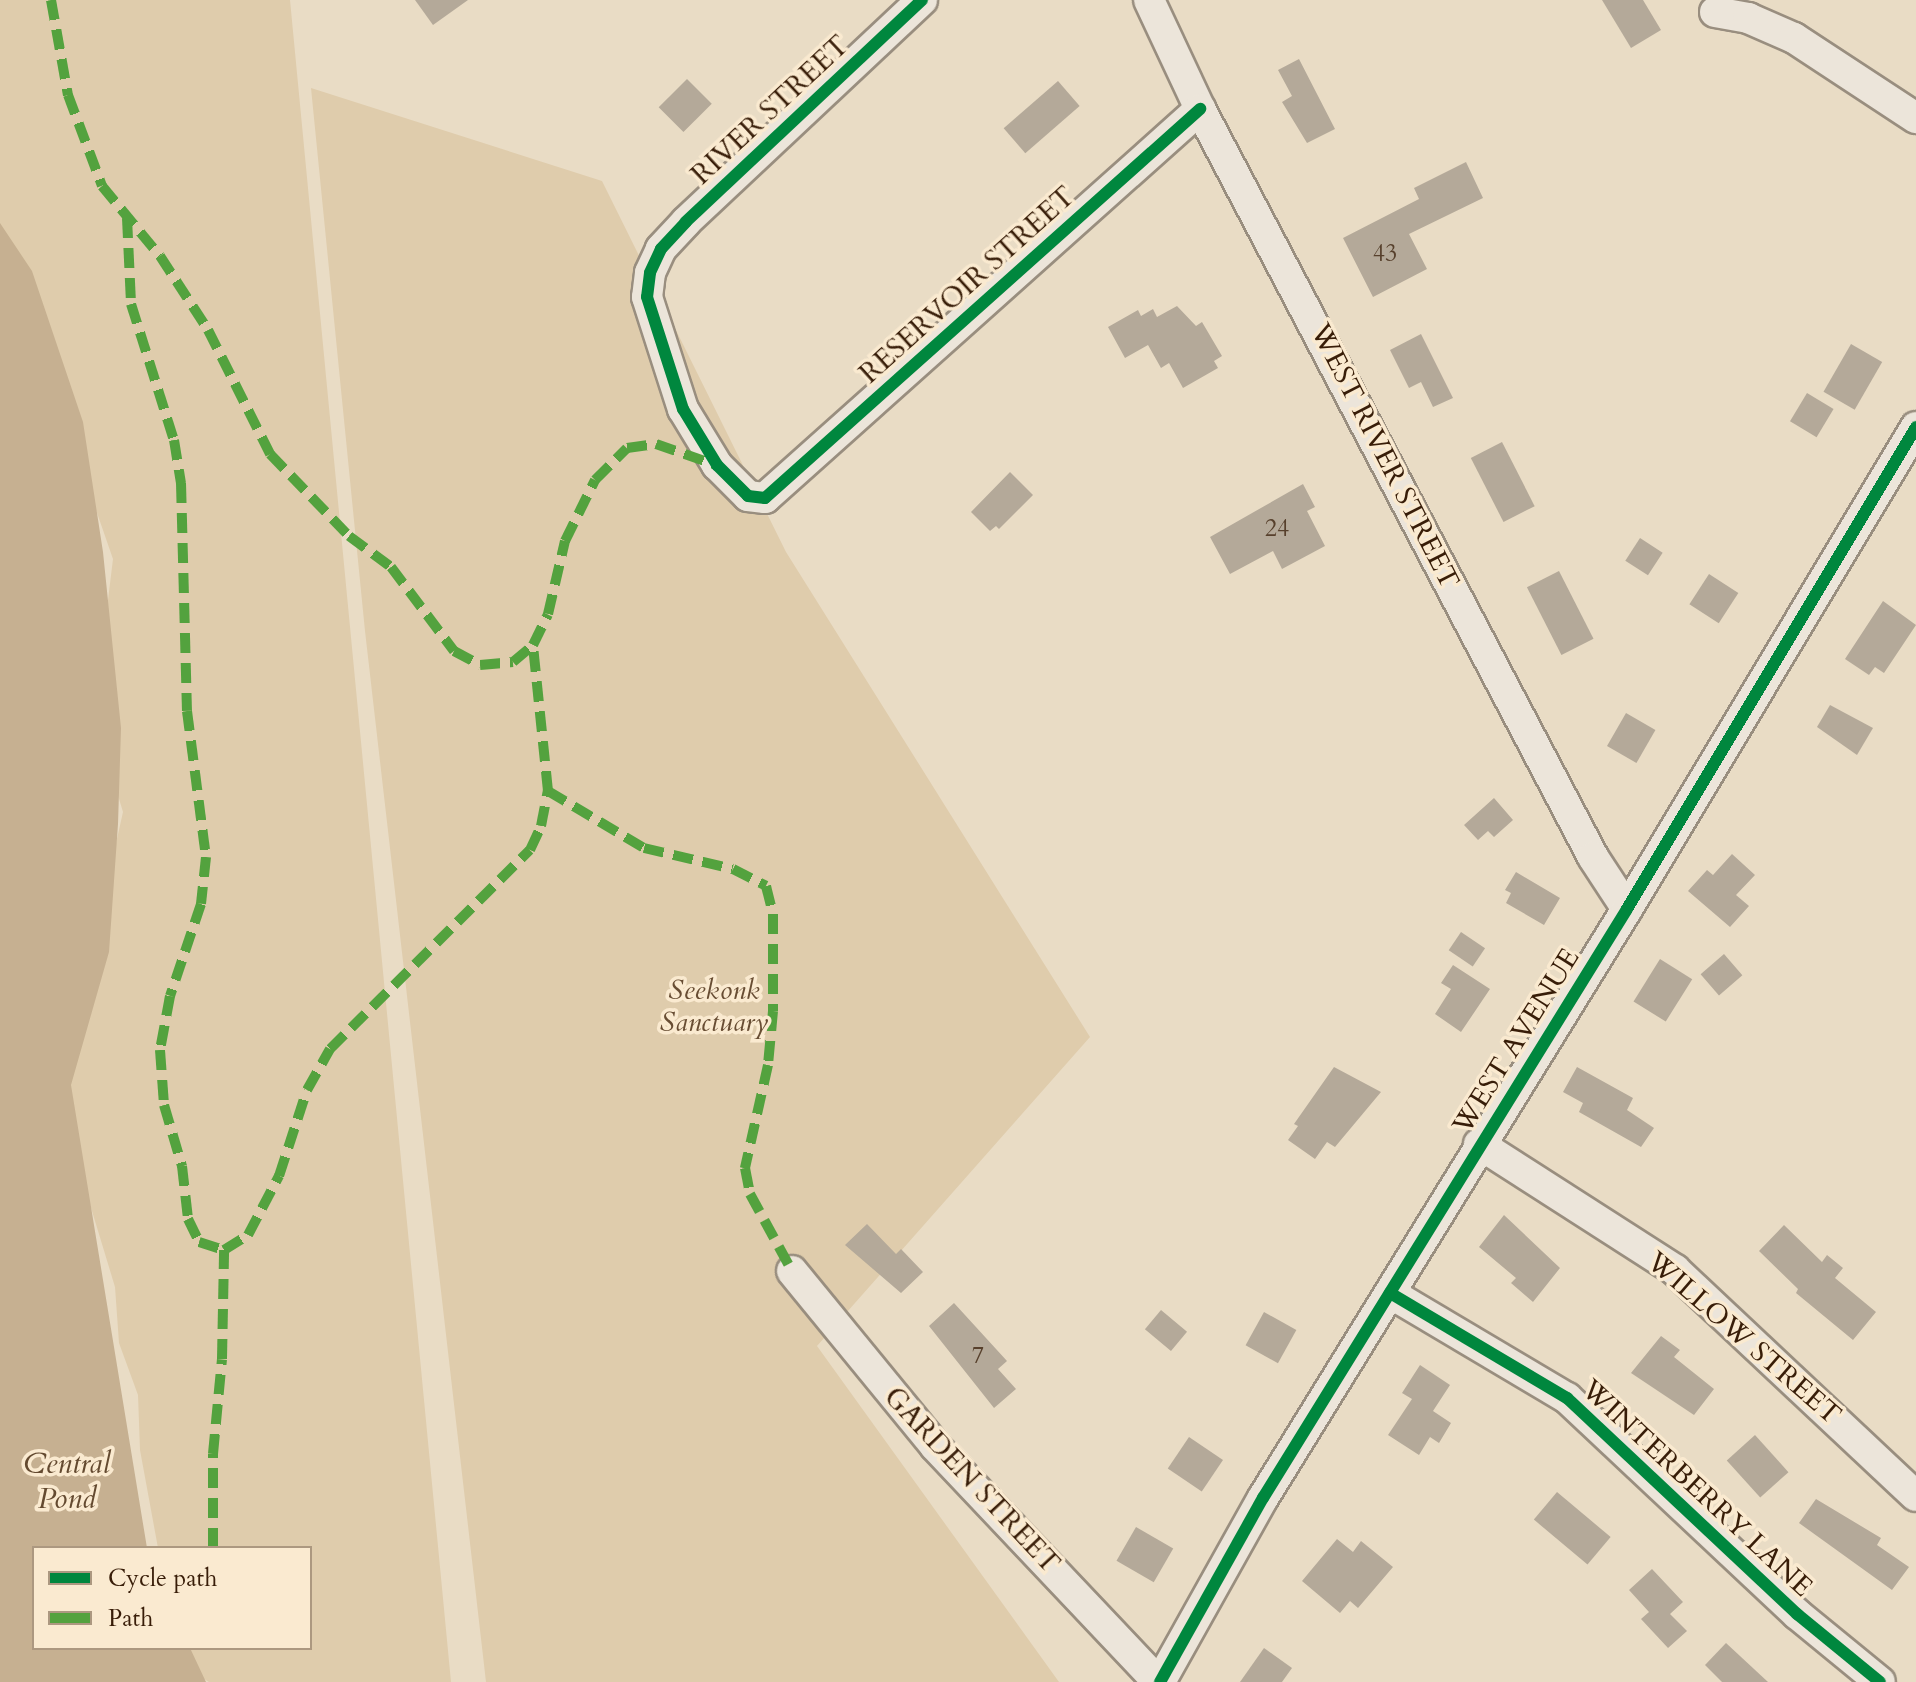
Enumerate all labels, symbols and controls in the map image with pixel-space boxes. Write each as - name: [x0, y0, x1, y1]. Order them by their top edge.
- street label: RIVER STREET: [684, 29, 856, 191]
- street label: RESERVOIR STREET: [853, 180, 1081, 390]
- house number: 43: [1373, 240, 1397, 268]
- street label: WEST RIVER STREET: [1304, 318, 1466, 594]
- house number: 24: [1265, 515, 1289, 543]
- street label: WEST AVENUE: [1446, 942, 1586, 1140]
- park label: Seekonk Sanctuary: [660, 973, 768, 1039]
- street label: WILLOW STREET: [1640, 1245, 1848, 1431]
- house number: 7: [972, 1342, 984, 1370]
- street label: WINTERBERRY LANE: [1575, 1372, 1819, 1604]
- street label: GARDEN STREET: [877, 1380, 1067, 1580]
- water label: Central Pond: [23, 1446, 111, 1516]
- legend: [32, 1546, 312, 1650]
- text: Cycle path: [108, 1562, 217, 1595]
- text: Path: [108, 1602, 153, 1635]

